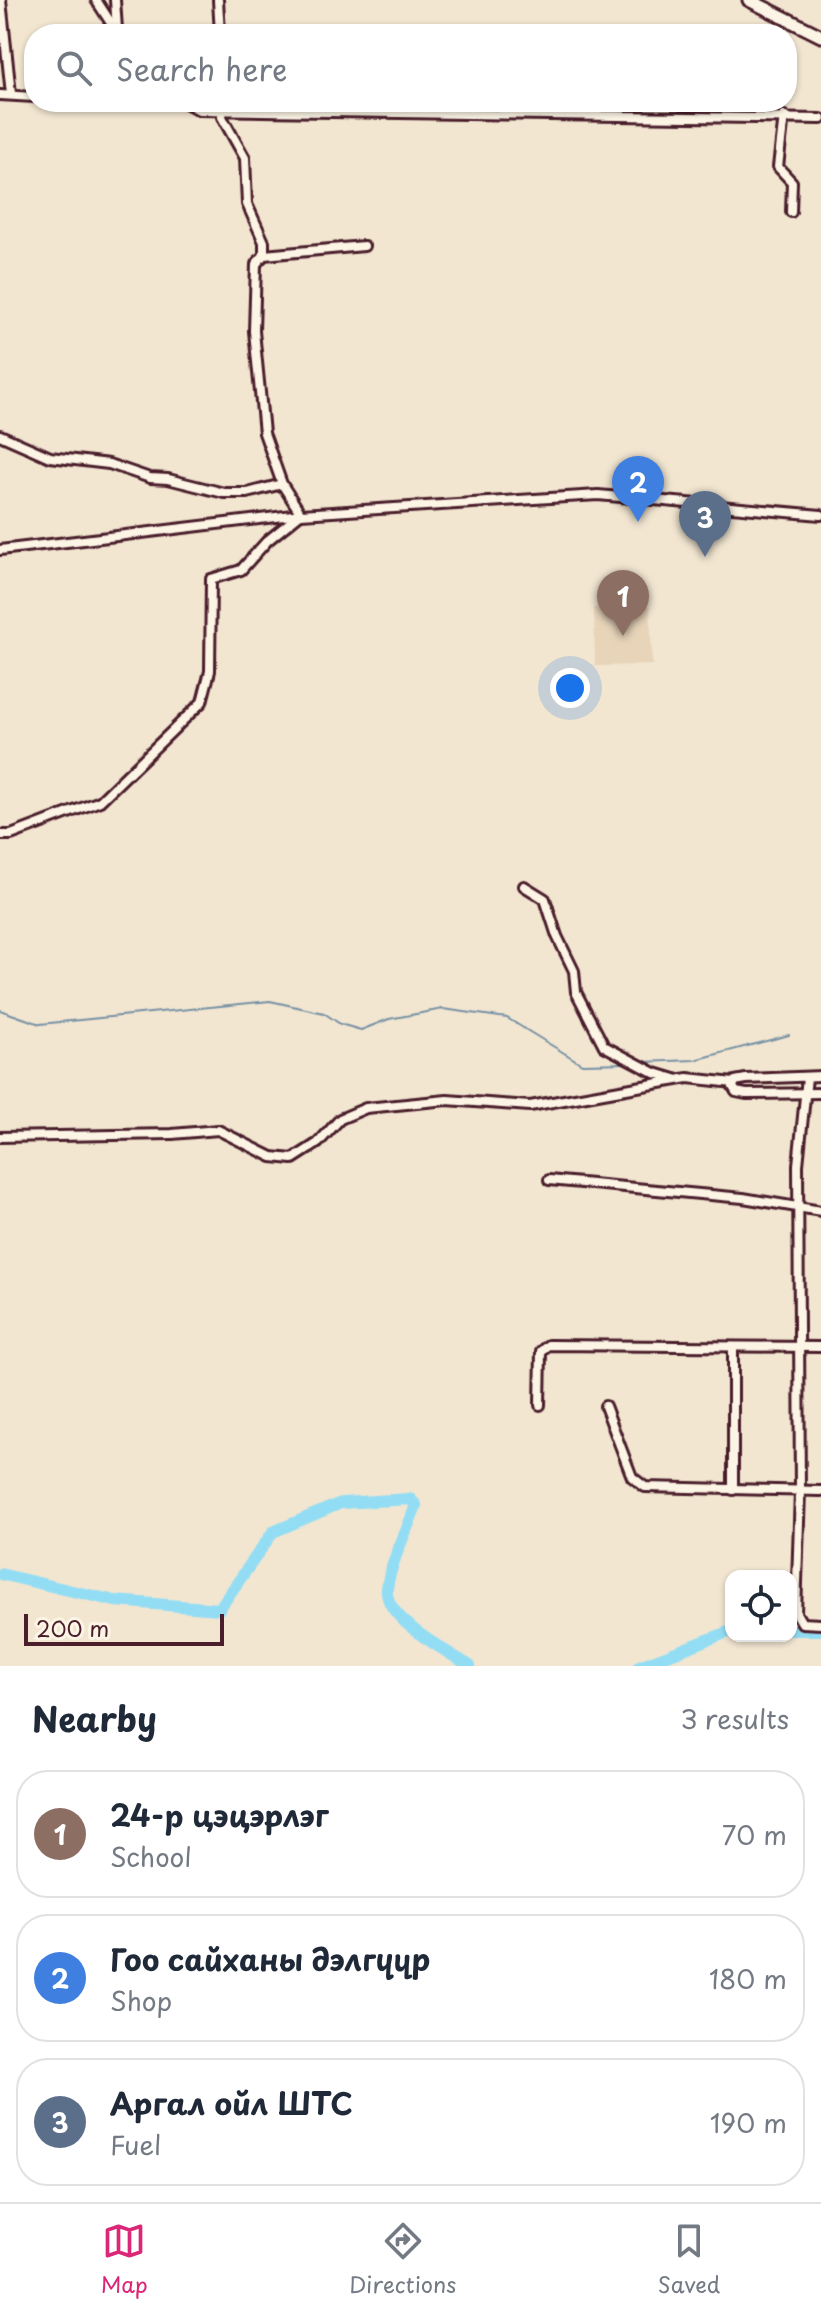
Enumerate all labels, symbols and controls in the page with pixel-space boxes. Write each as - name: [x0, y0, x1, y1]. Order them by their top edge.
- search box: [24, 24, 797, 112]
- icon: search: [52, 46, 96, 90]
- text: Search here: [116, 46, 288, 91]
- pin: 2: [612, 456, 664, 522]
- pin: 3: [679, 491, 731, 557]
- pin: 1: [597, 570, 649, 636]
- your location: [550, 668, 590, 708]
- map controls: [725, 1570, 797, 1642]
- button: locate: [725, 1570, 797, 1642]
- scale bar: [24, 1610, 224, 1646]
- text: 200 m: [36, 1611, 109, 1644]
- text: Nearby: [32, 1692, 157, 1744]
- text: 3 results: [681, 1699, 789, 1738]
- text: 24-р цэцэрлэг: [110, 1792, 329, 1837]
- text: 1: [54, 1815, 66, 1854]
- text: 70 m: [722, 1815, 787, 1854]
- text: School: [110, 1837, 192, 1876]
- text: Гоо сайханы дэлгүүр: [110, 1936, 430, 1981]
- text: 2: [51, 1959, 69, 1998]
- text: 180 m: [709, 1959, 787, 1998]
- text: Shop: [110, 1981, 172, 2020]
- text: Аргал ойл ШТС: [110, 2080, 353, 2125]
- text: 3: [51, 2103, 69, 2142]
- text: 190 m: [710, 2103, 787, 2142]
- text: Fuel: [110, 2125, 161, 2164]
- tab: Map: [101, 2219, 148, 2300]
- tab: Directions: [349, 2219, 456, 2300]
- tab: Saved: [658, 2219, 720, 2300]

